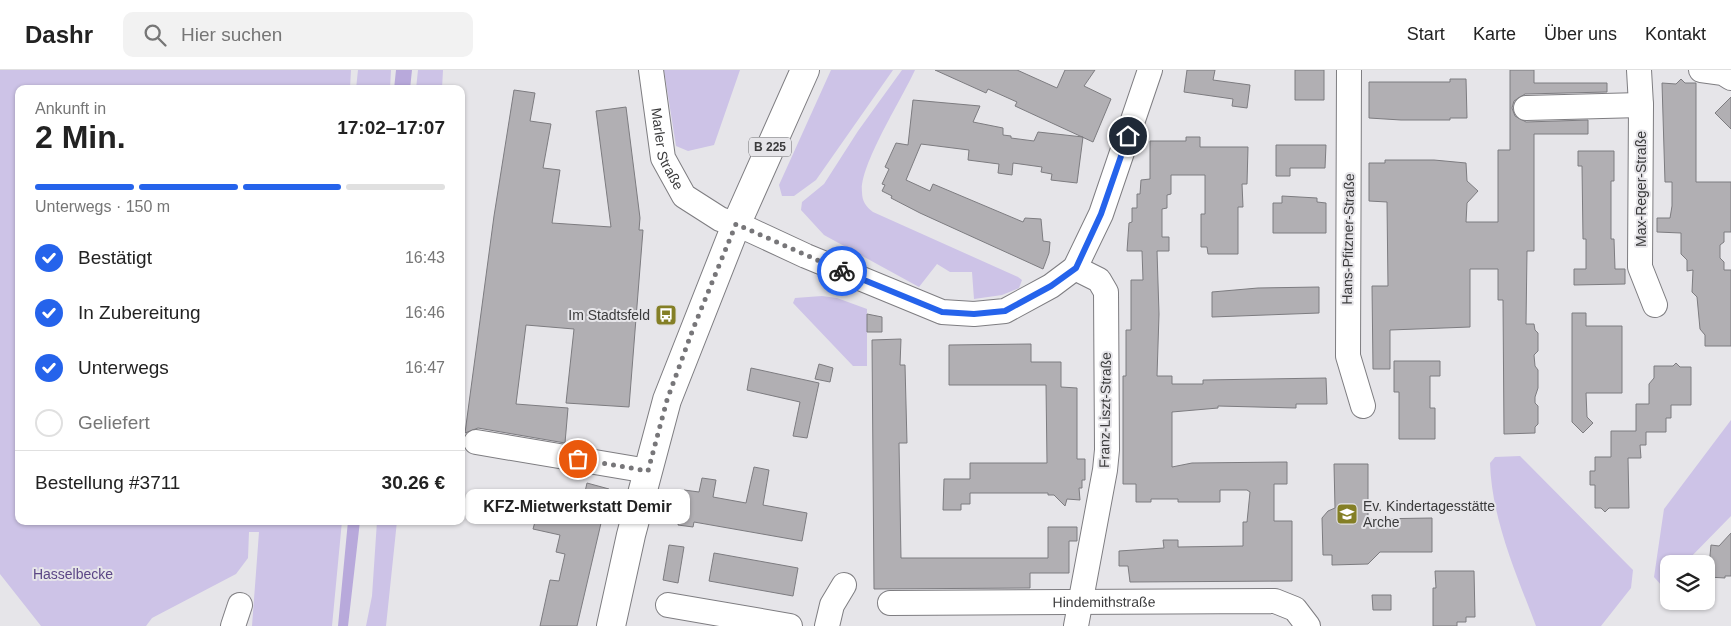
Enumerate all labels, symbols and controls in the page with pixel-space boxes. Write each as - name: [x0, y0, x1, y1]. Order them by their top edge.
- search box: [123, 12, 473, 57]
- text: Dashr: [25, 21, 93, 48]
- icon: search: [141, 21, 169, 49]
- text: Hier suchen: [181, 24, 282, 45]
- text: Start: [1407, 24, 1445, 44]
- text: Karte: [1473, 24, 1516, 44]
- text: Über uns: [1544, 24, 1617, 44]
- text: Kontakt: [1645, 24, 1706, 44]
- text: Ankunft in: [35, 100, 106, 117]
- street label: Marler Straße: [648, 107, 687, 193]
- pin: [1107, 115, 1149, 157]
- text: 17:02–17:07: [337, 117, 445, 138]
- text: 2 Min.: [35, 119, 126, 155]
- icon: home: [1114, 122, 1142, 150]
- street label: Max-Reger-Straße: [1633, 131, 1649, 247]
- road number: B 225: [749, 138, 791, 156]
- street label: Hans-Pfitzner-Straße: [1339, 173, 1357, 305]
- text: Unterwegs · 150 m: [35, 198, 170, 215]
- icon: check: [35, 244, 63, 272]
- courier: [817, 246, 867, 296]
- text: Bestätigt: [78, 247, 152, 268]
- text: 16:43: [405, 249, 445, 266]
- icon: bike: [828, 257, 856, 285]
- icon: check: [35, 299, 63, 327]
- text: In Zubereitung: [78, 302, 201, 323]
- bus stop icon: Im Stadtsfeld: [654, 303, 678, 327]
- text: 16:46: [405, 304, 445, 321]
- place label: Im Stadtsfeld: [568, 307, 650, 323]
- street label: Franz-Liszt-Straße: [1096, 352, 1114, 468]
- icon: check: [35, 354, 63, 382]
- text: Unterwegs: [78, 357, 169, 378]
- text: 16:47: [405, 359, 445, 376]
- text: Geliefert: [78, 412, 150, 433]
- pin: [557, 438, 599, 480]
- icon: bag: [564, 445, 592, 473]
- text: Bestellung #3711: [35, 472, 180, 493]
- text: 30.26 €: [382, 472, 445, 493]
- callout: KFZ-Mietwerkstatt Demir: [466, 489, 690, 524]
- text: KFZ-Mietwerkstatt Demir: [483, 498, 672, 515]
- place label: Ev. Kindertagesstätte Arche: [1363, 498, 1495, 530]
- school or university icon: Ev. Kindertagesstätte Arche: [1335, 502, 1359, 526]
- map controls: [1660, 555, 1715, 610]
- button: layers: [1660, 555, 1715, 610]
- park label: Hasselbecke: [33, 566, 113, 582]
- street label: Hindemithstraße: [1053, 594, 1156, 610]

